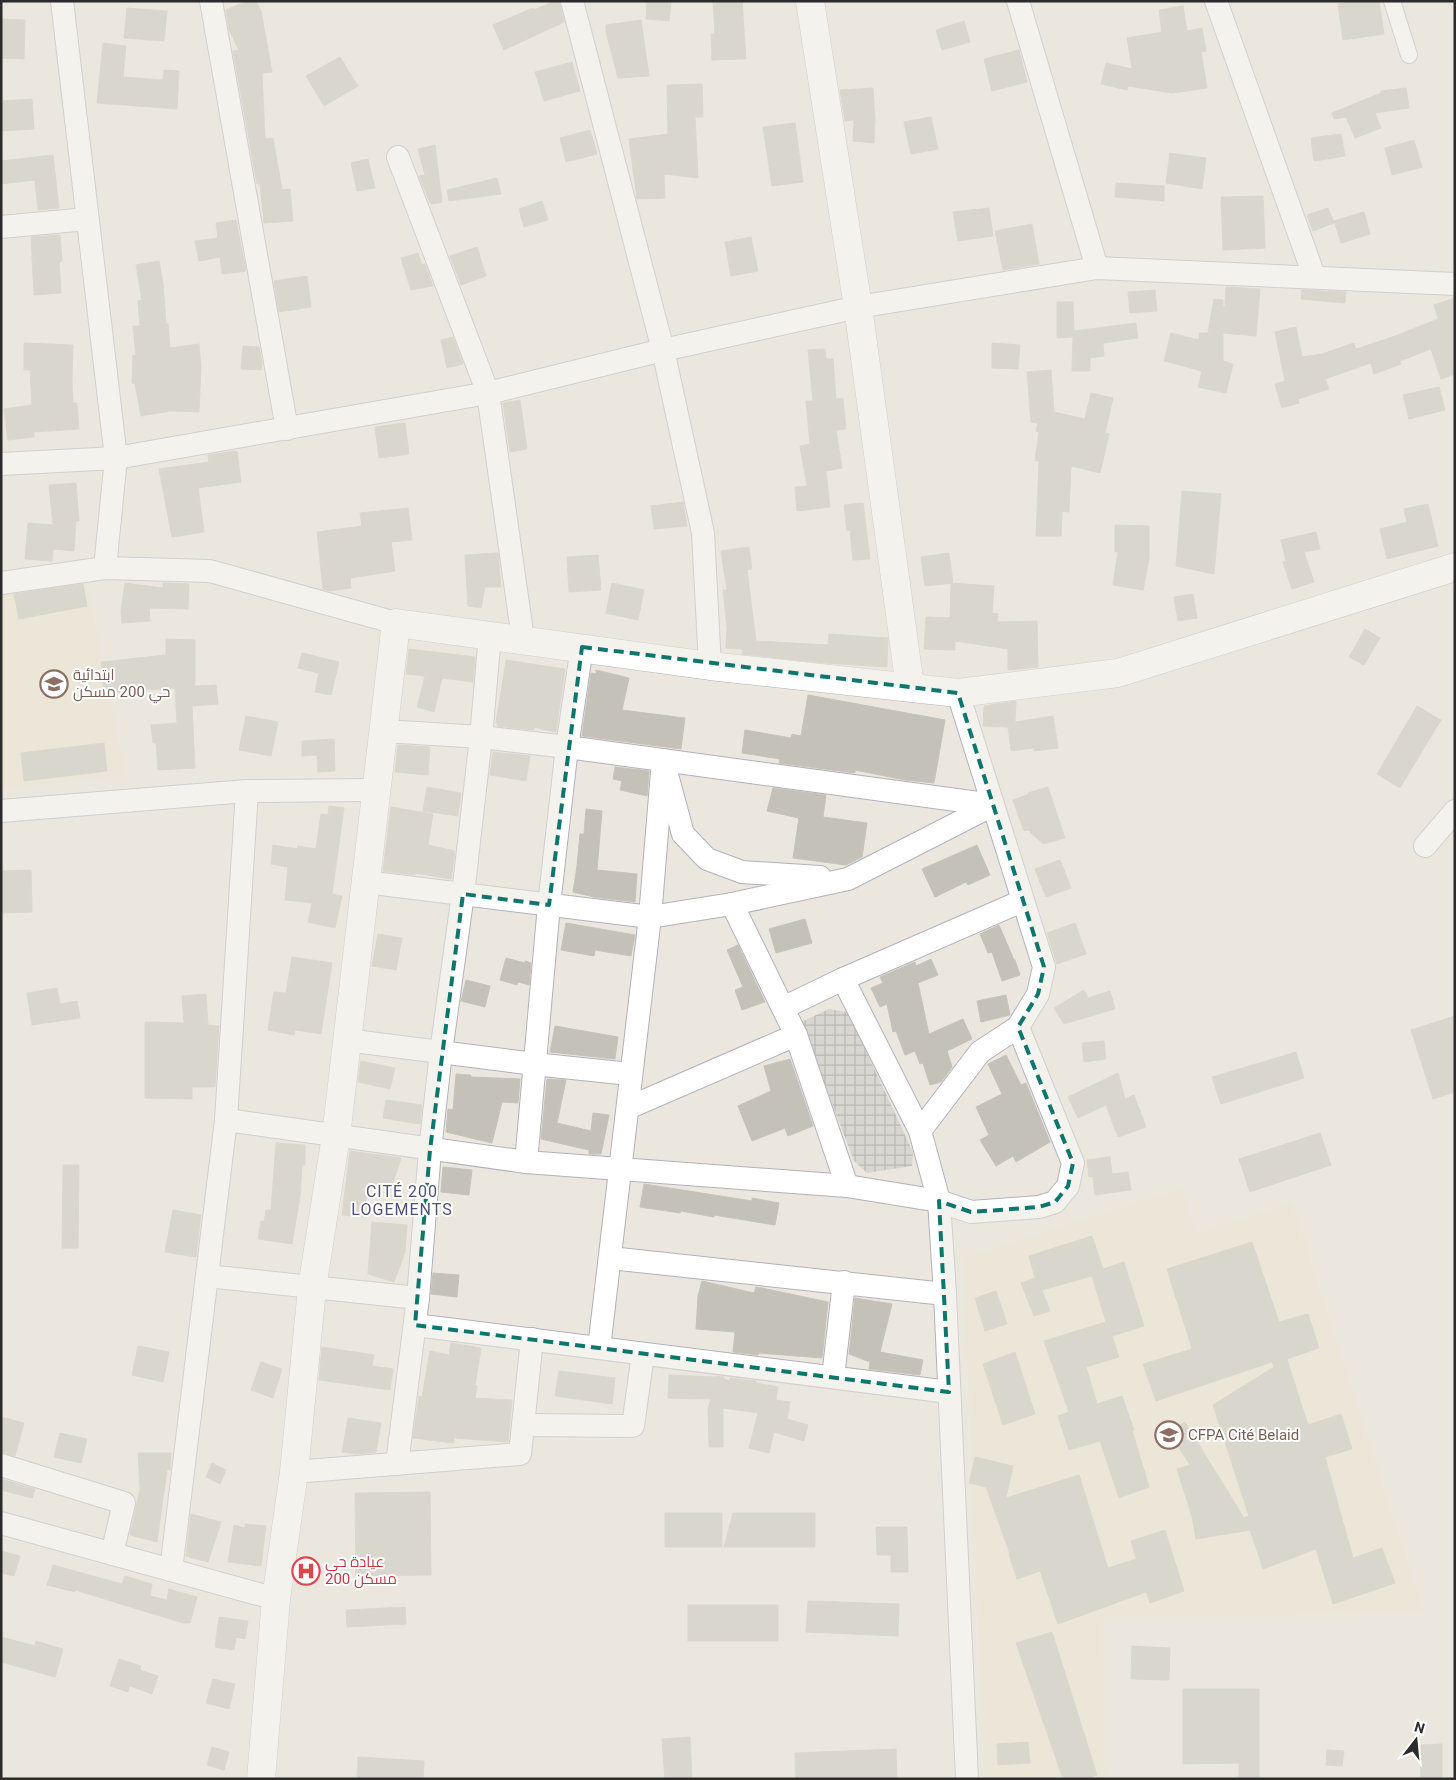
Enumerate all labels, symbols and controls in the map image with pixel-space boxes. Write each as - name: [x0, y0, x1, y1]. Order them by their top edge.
- place label: ابتدائية حي 200 مسكن: [73, 666, 170, 704]
- school or university icon: ابتدائية حي 200 مسكن: [39, 669, 69, 699]
- district label: CITÉ 200 LOGEMENTS: [351, 1182, 453, 1219]
- school or university icon: CFPA Cité Belaid: [1154, 1420, 1184, 1450]
- place label: CFPA Cité Belaid: [1188, 1426, 1299, 1444]
- place label: عيادة حي 200 مسكن: [325, 1553, 397, 1589]
- hospital icon: عيادة حي 200 مسكن: [291, 1556, 321, 1586]
- north arrow: [1391, 1715, 1441, 1765]
- text: N: [1413, 1718, 1427, 1737]

